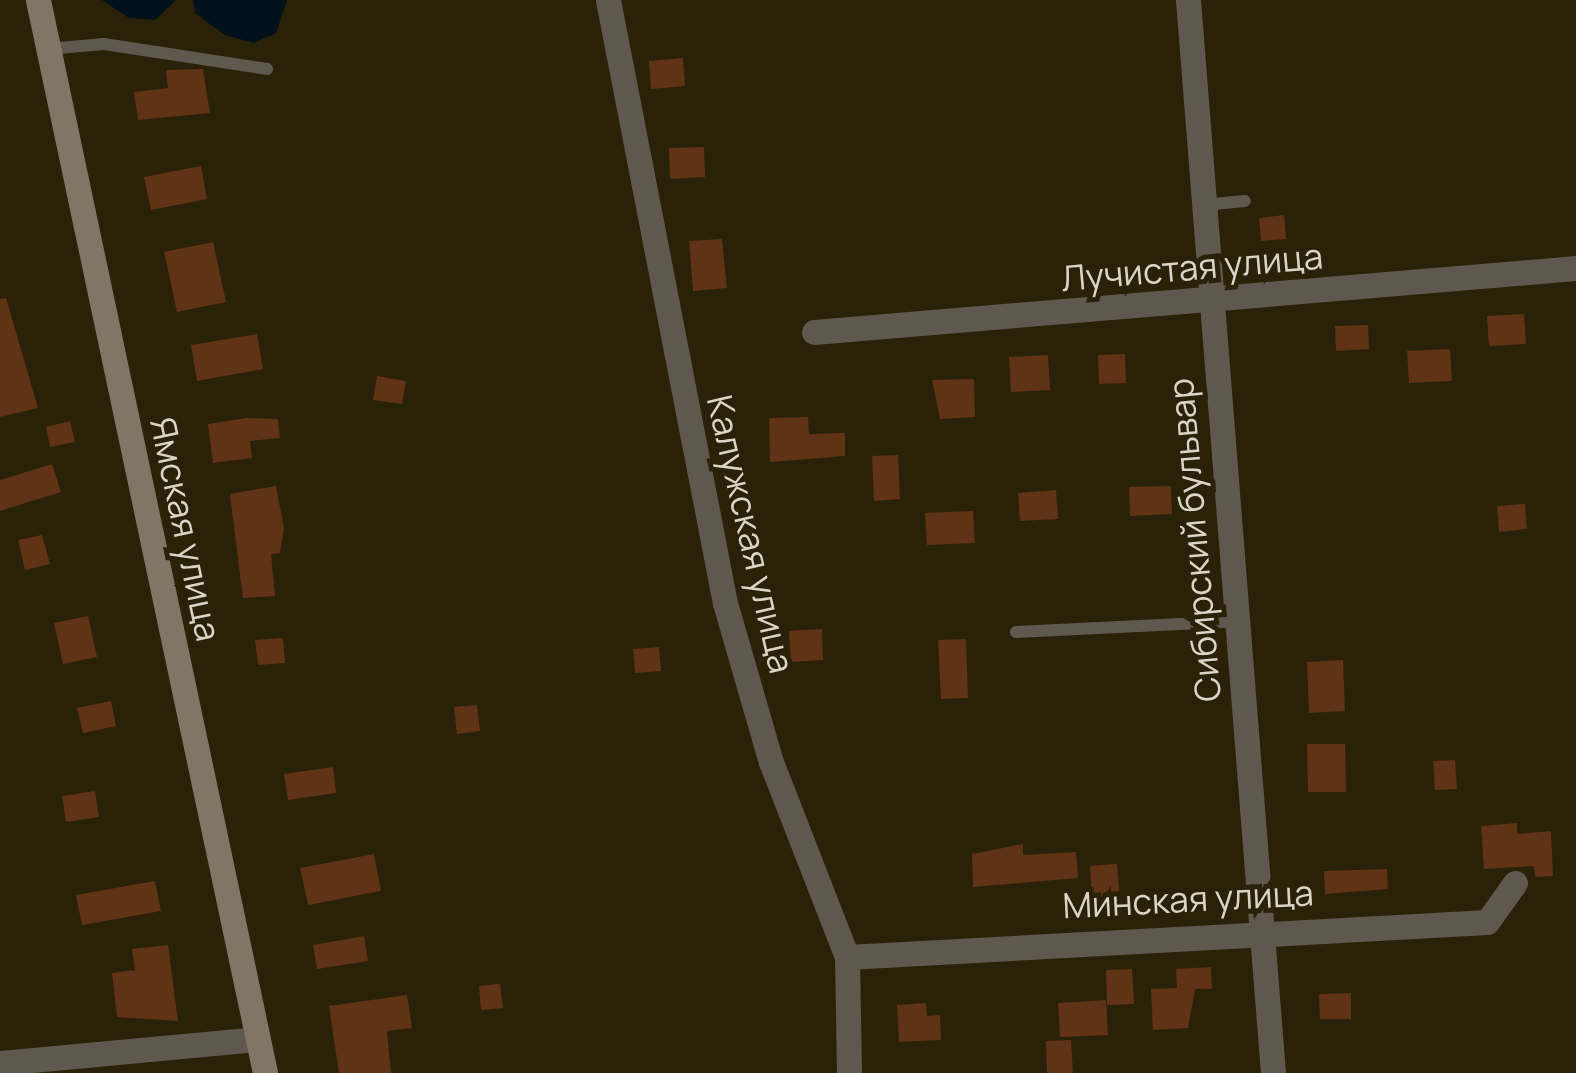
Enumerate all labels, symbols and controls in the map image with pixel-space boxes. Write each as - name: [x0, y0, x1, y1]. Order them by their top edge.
- street label: Лучистая улица: [1059, 235, 1325, 299]
- street label: Сибирский бульвар: [1159, 377, 1229, 703]
- street label: Калужская улица: [699, 391, 803, 677]
- street label: Ямская улица: [142, 413, 230, 645]
- street label: Минская улица: [1061, 871, 1315, 927]

